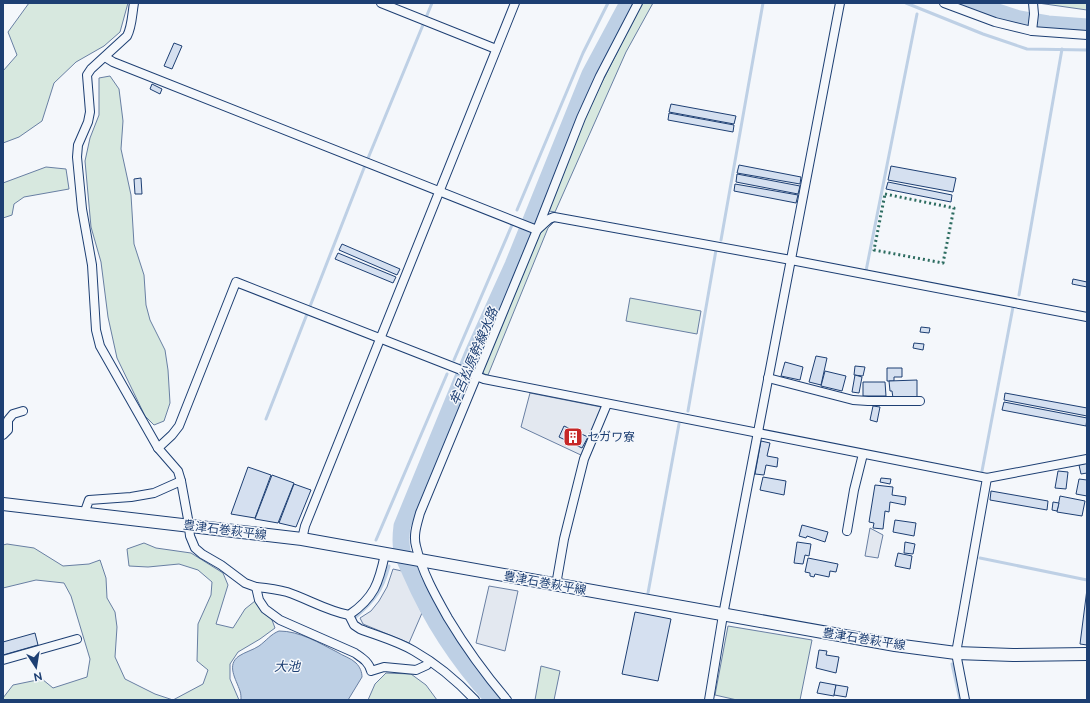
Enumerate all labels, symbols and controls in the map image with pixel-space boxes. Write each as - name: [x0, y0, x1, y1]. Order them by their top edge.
- water label: 牟呂松原幹線水路: [446, 304, 501, 407]
- building icon: セガワ寮: [562, 426, 584, 448]
- place label: セガワ寮: [587, 430, 635, 444]
- street label: 豊津石巻萩平線: [182, 518, 268, 542]
- street label: 豊津石巻萩平線: [502, 569, 588, 597]
- street label: 豊津石巻萩平線: [821, 626, 907, 652]
- north arrow: [16, 647, 56, 687]
- water label: 大池: [274, 659, 302, 674]
- text: N: [33, 669, 43, 684]

